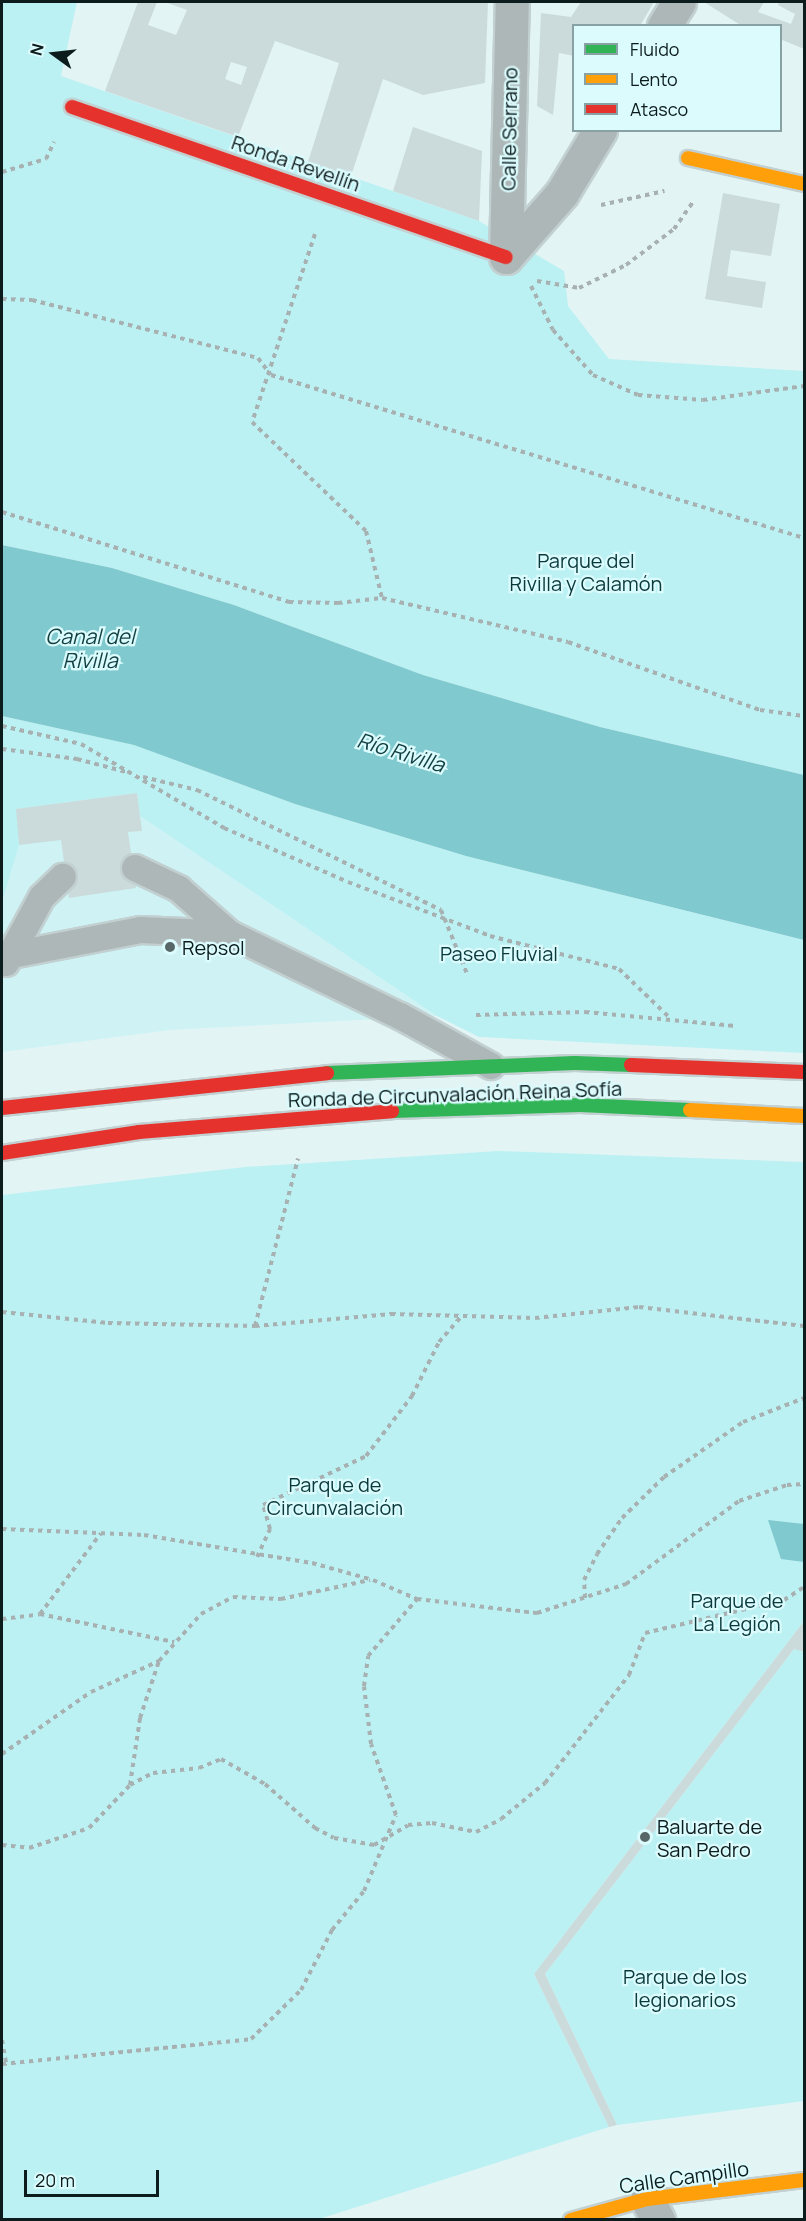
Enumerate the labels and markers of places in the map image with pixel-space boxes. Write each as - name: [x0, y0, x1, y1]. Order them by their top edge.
- place label: Repsol: [182, 935, 245, 959]
- marker: Repsol: [163, 940, 177, 954]
- place label: Baluarte de San Pedro: [657, 1814, 762, 1861]
- marker: Baluarte de San Pedro: [638, 1830, 652, 1844]

